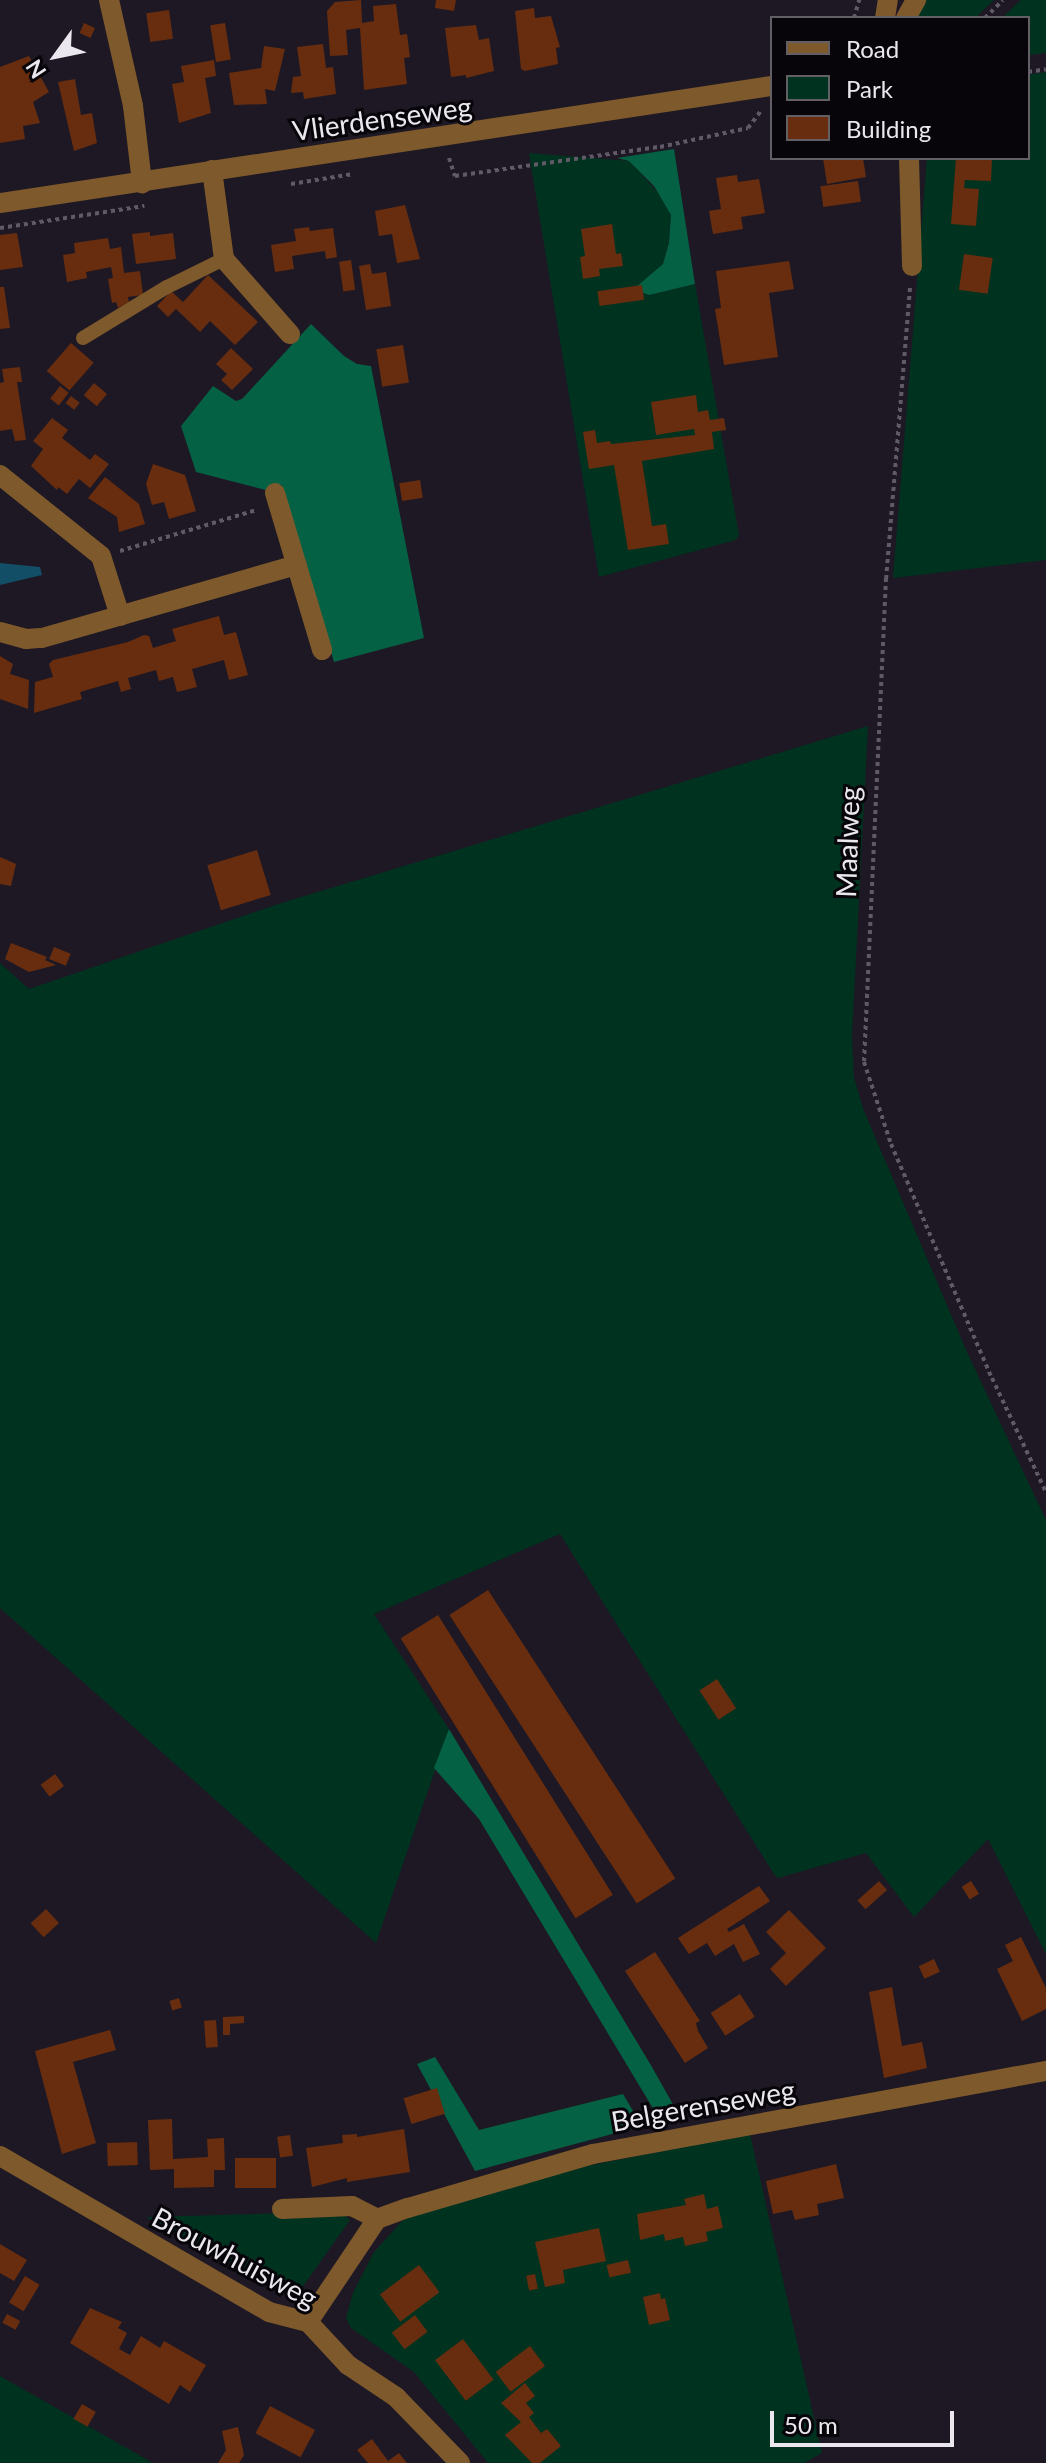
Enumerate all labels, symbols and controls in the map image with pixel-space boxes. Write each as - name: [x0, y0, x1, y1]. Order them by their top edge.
- north arrow: [16, 16, 96, 96]
- legend: [770, 16, 1030, 160]
- text: Road: [846, 34, 899, 63]
- text: N: [20, 55, 51, 84]
- text: Park: [846, 74, 893, 103]
- street label: Vlierdenseweg: [290, 89, 474, 147]
- text: Building: [846, 114, 931, 143]
- street label: Maalweg: [828, 786, 866, 898]
- street label: Belgerenseweg: [608, 2072, 798, 2138]
- street label: Brouwhuisweg: [147, 2199, 323, 2315]
- scale bar: [774, 2395, 958, 2445]
- text: 50 m: [784, 2410, 838, 2439]

